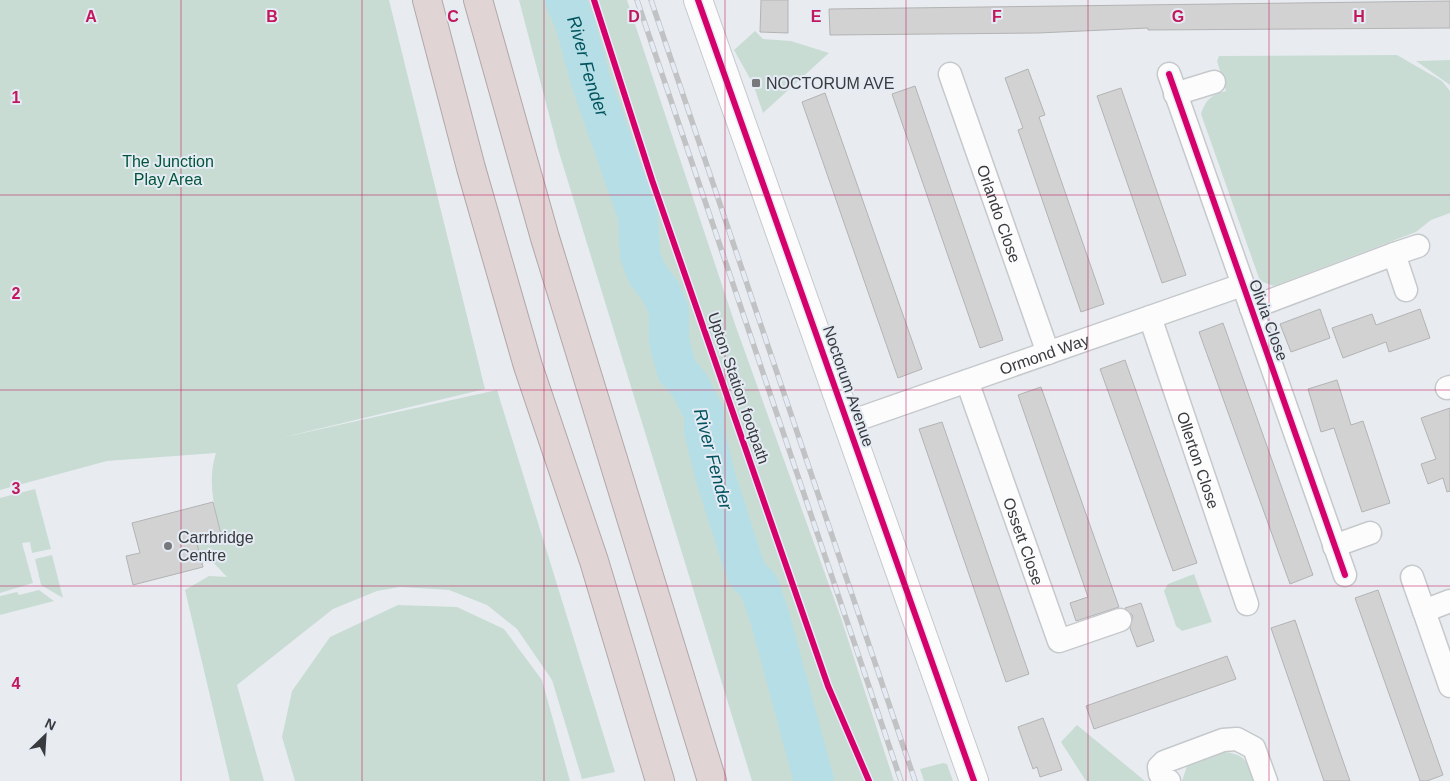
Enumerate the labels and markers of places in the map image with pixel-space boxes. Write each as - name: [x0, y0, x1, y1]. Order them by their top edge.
- place label: NOCTORUM AVE: [766, 75, 894, 92]
- marker: NOCTORUM AVE: [750, 77, 762, 89]
- place label: Carrbridge Centre: [178, 529, 254, 564]
- marker: Carrbridge Centre: [162, 540, 174, 552]

